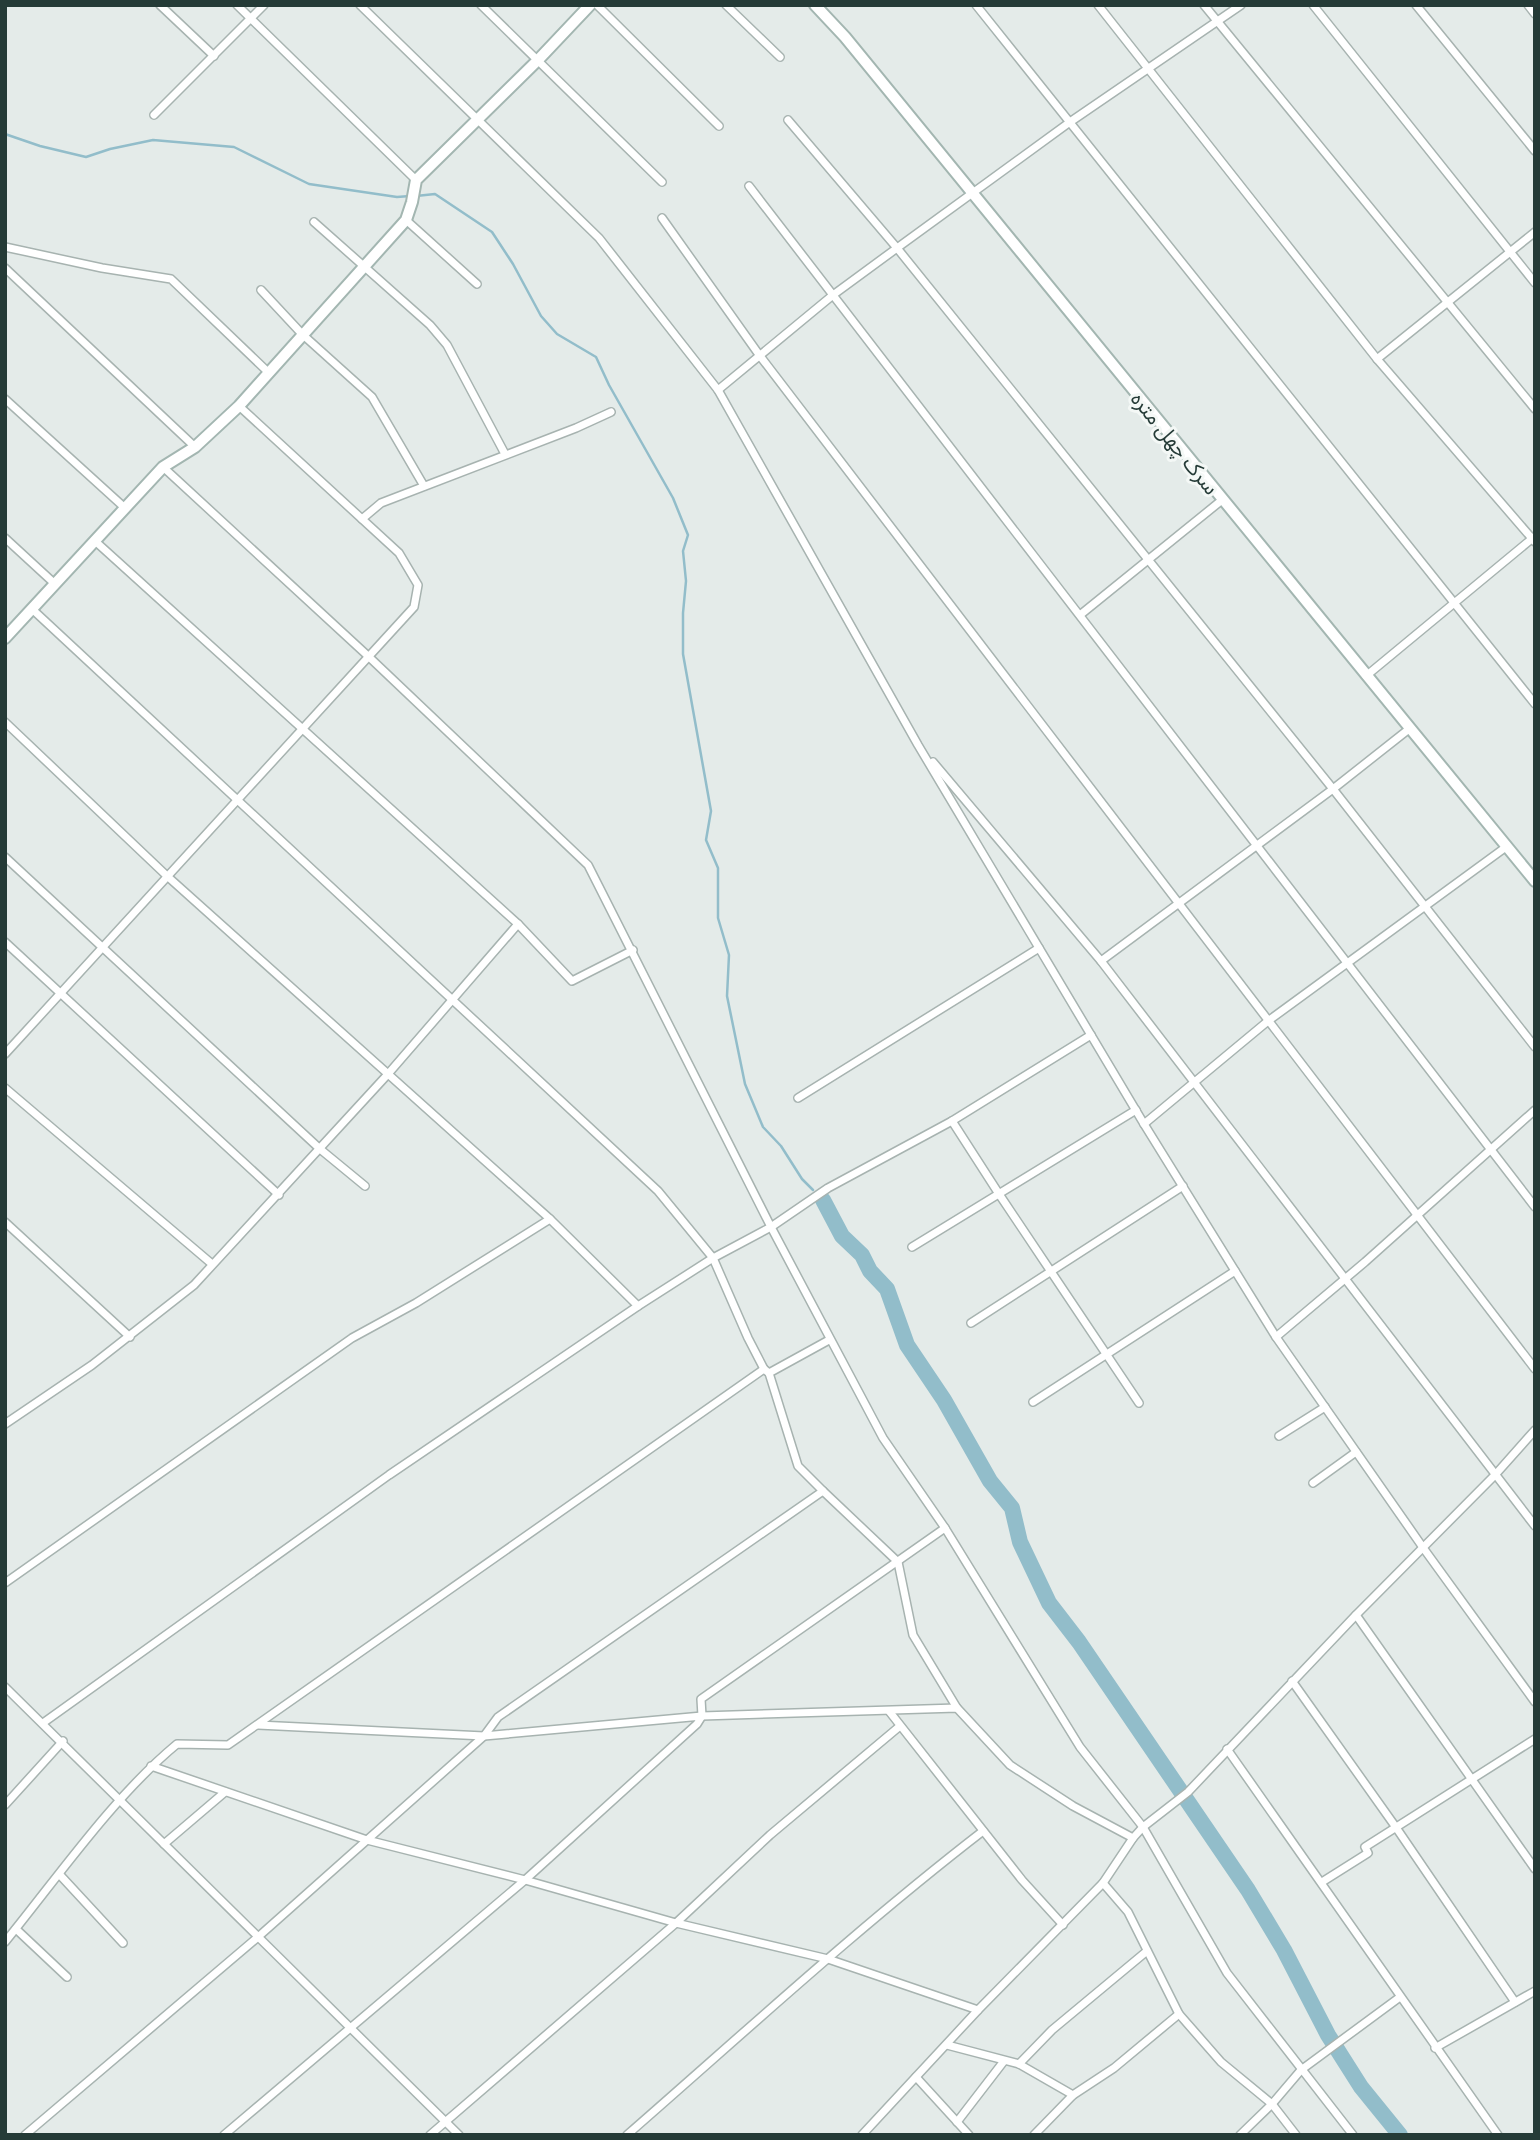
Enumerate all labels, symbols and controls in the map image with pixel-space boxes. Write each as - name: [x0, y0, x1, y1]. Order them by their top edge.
- street label: سرک چهل متره: [1125, 387, 1224, 500]

